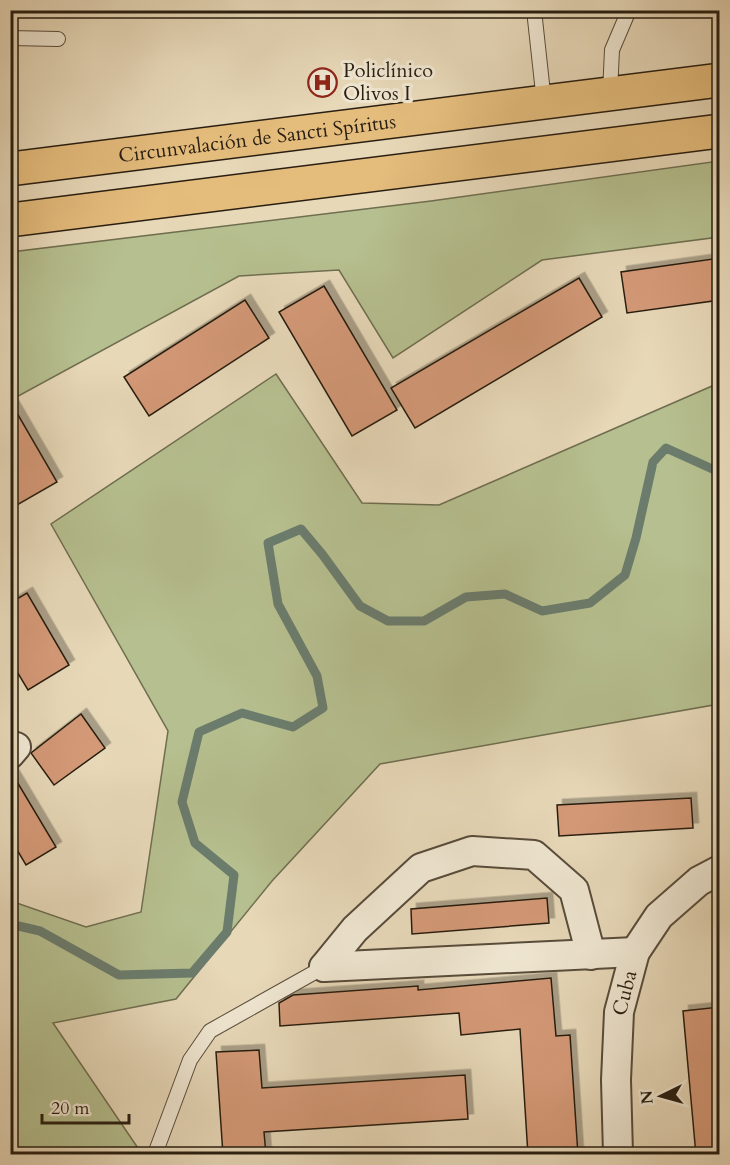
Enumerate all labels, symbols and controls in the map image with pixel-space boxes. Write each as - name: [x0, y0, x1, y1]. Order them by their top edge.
- place label: Policlínico Olivos I: [343, 57, 433, 107]
- hospital icon: Policlínico Olivos I: [306, 66, 338, 98]
- street label: Circunvalación de Sancti Spíritus: [117, 108, 397, 169]
- street label: Cuba: [606, 967, 644, 1018]
- north arrow: [631, 1066, 691, 1126]
- scale bar: [42, 1087, 129, 1125]
- text: N: [635, 1089, 659, 1105]
- text: 20 m: [51, 1096, 90, 1121]

